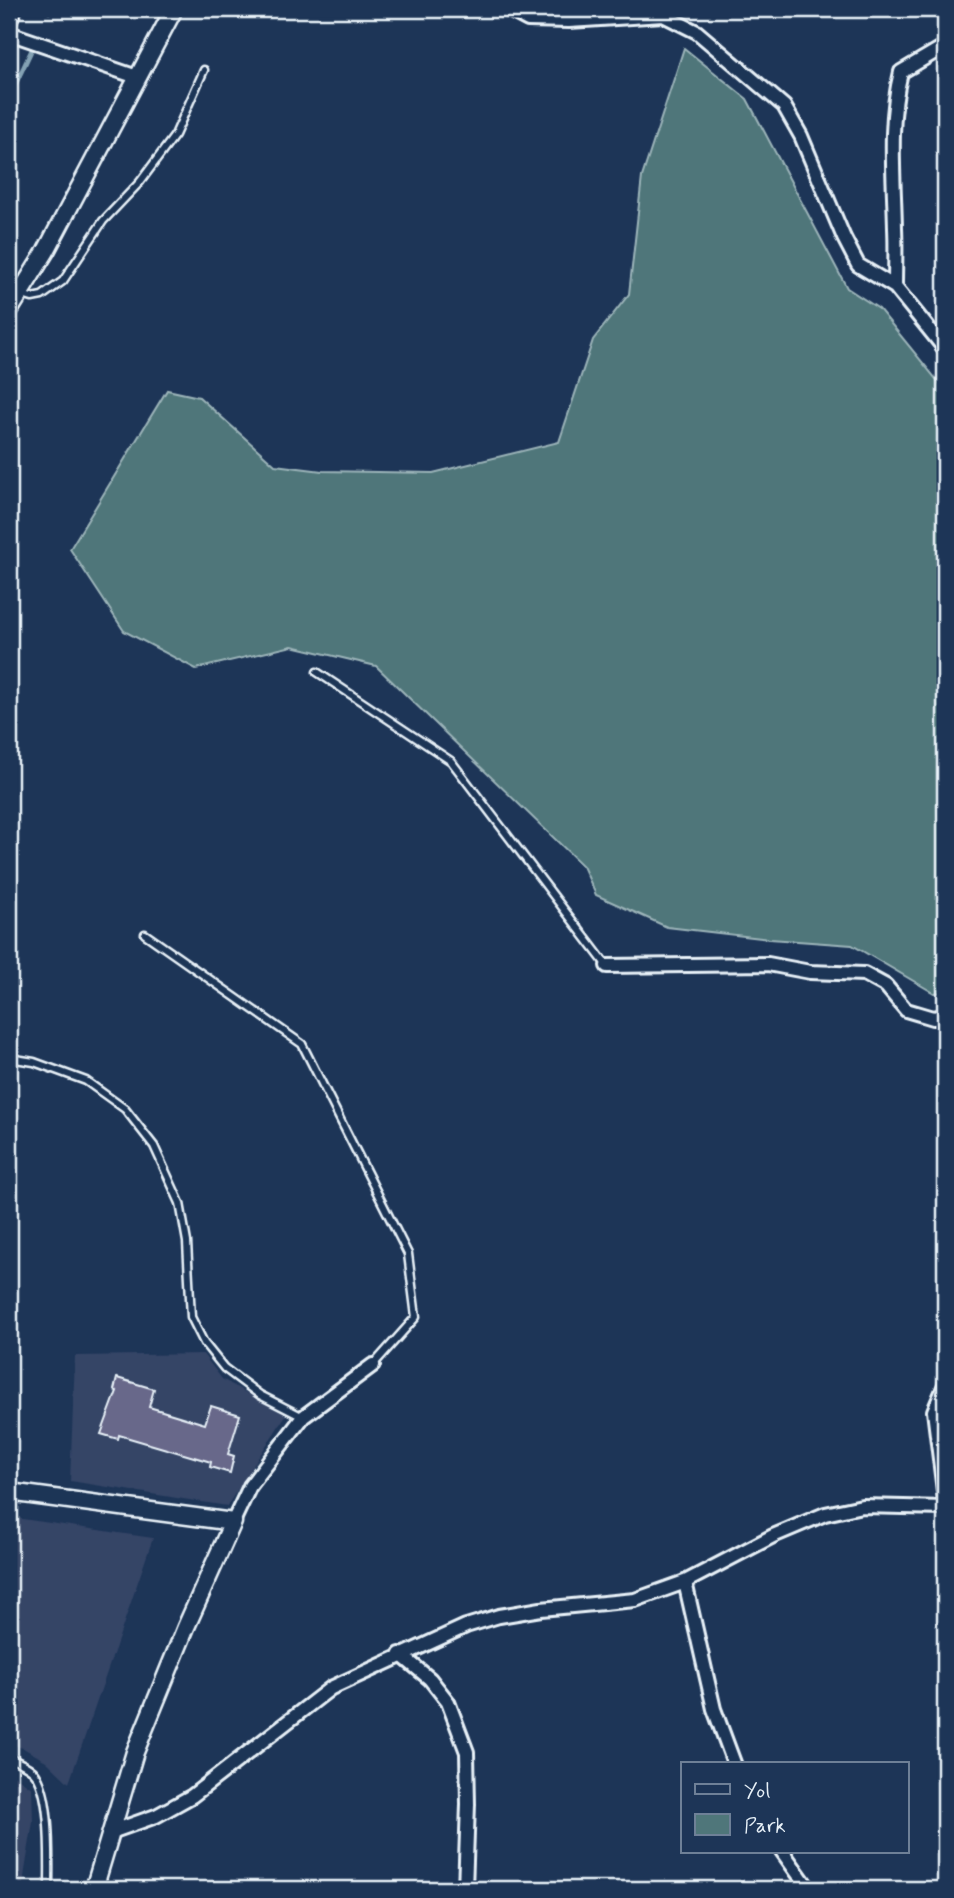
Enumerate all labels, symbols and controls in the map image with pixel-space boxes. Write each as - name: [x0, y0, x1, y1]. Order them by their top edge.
- legend: [681, 1762, 908, 1853]
- text: Yol: [744, 1777, 770, 1805]
- text: Park: [744, 1812, 786, 1840]

